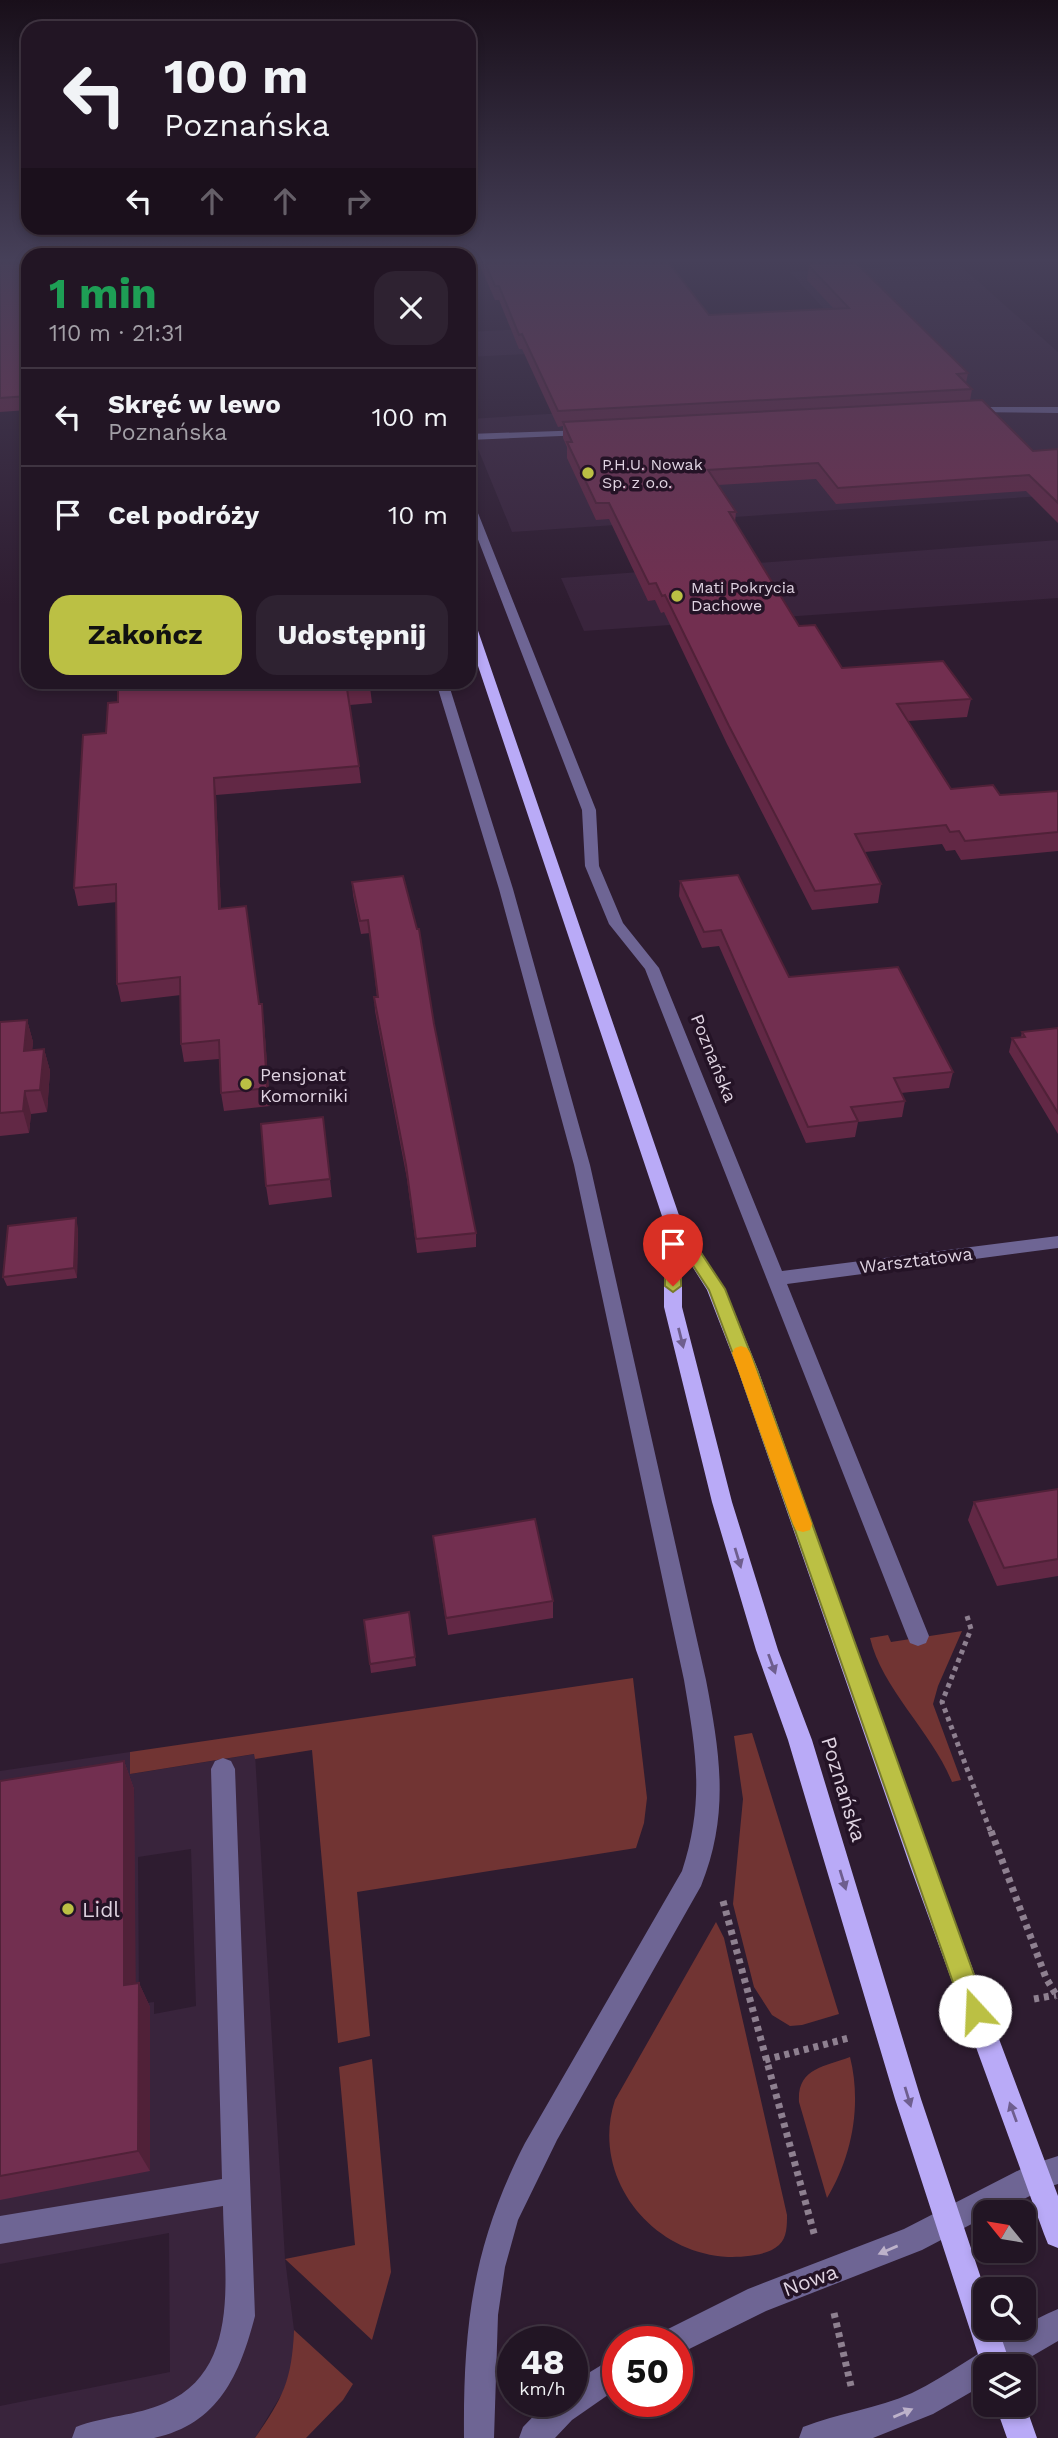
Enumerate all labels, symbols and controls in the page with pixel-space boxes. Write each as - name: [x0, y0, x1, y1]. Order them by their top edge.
- text: 100 m: [164, 47, 308, 105]
- icon: left: [49, 49, 140, 140]
- text: Poznańska: [164, 106, 330, 144]
- icon: left: [120, 182, 158, 220]
- icon: ahead: [193, 182, 231, 220]
- icon: ahead: [266, 182, 304, 220]
- icon: right: [339, 182, 377, 220]
- text: 1 min: [49, 269, 157, 318]
- button: close: [374, 271, 448, 345]
- text: 110 m · 21:31: [49, 320, 183, 347]
- text: Skręć w lewo: [108, 389, 281, 419]
- icon: left: [49, 398, 87, 436]
- text: 100 m: [372, 402, 448, 432]
- text: Poznańska: [108, 419, 227, 446]
- place label: P.H.U. Nowak Sp. z o.o.: [602, 455, 703, 492]
- marker: P.H.U. Nowak Sp. z o.o.: [580, 465, 596, 481]
- icon: arrive: [49, 496, 87, 534]
- text: Cel podróży: [108, 500, 259, 530]
- text: 10 m: [388, 500, 448, 530]
- place label: Mati Pokrycia Dachowe: [691, 578, 795, 615]
- marker: Mati Pokrycia Dachowe: [669, 588, 685, 604]
- button: Zakończ: [49, 595, 242, 675]
- button: Udostępnij: [256, 595, 448, 675]
- street label: Poznańska: [687, 1011, 741, 1105]
- place label: Pensjonat Komorniki: [260, 1064, 348, 1106]
- marker: Pensjonat Komorniki: [238, 1076, 254, 1092]
- pin: [643, 1214, 703, 1286]
- icon: arrive: [654, 1225, 692, 1263]
- street label: Warsztatowa: [858, 1243, 974, 1277]
- one-way arrow: [676, 1327, 687, 1349]
- one-way arrow: [734, 1548, 744, 1569]
- one-way arrow: [766, 1653, 777, 1674]
- street label: Poznańska: [816, 1733, 872, 1845]
- one-way arrow: [838, 1869, 848, 1890]
- place label: Lidl: [82, 1897, 120, 1922]
- marker: Lidl: [60, 1901, 76, 1917]
- position arrow: [938, 1974, 1012, 2048]
- one-way arrow: [904, 2087, 914, 2108]
- one-way arrow: [1007, 2102, 1018, 2123]
- north arrow: [973, 2200, 1036, 2263]
- map controls: [973, 2200, 1036, 2417]
- one-way arrow: [877, 2245, 898, 2256]
- street label: Nowa: [779, 2259, 841, 2301]
- button: search: [973, 2277, 1036, 2340]
- speed limit sign: 50: [602, 2326, 693, 2417]
- text: 48: [520, 2341, 565, 2383]
- button: layers: [973, 2354, 1036, 2417]
- text: km/h: [519, 2378, 566, 2399]
- one-way arrow: [893, 2407, 913, 2419]

